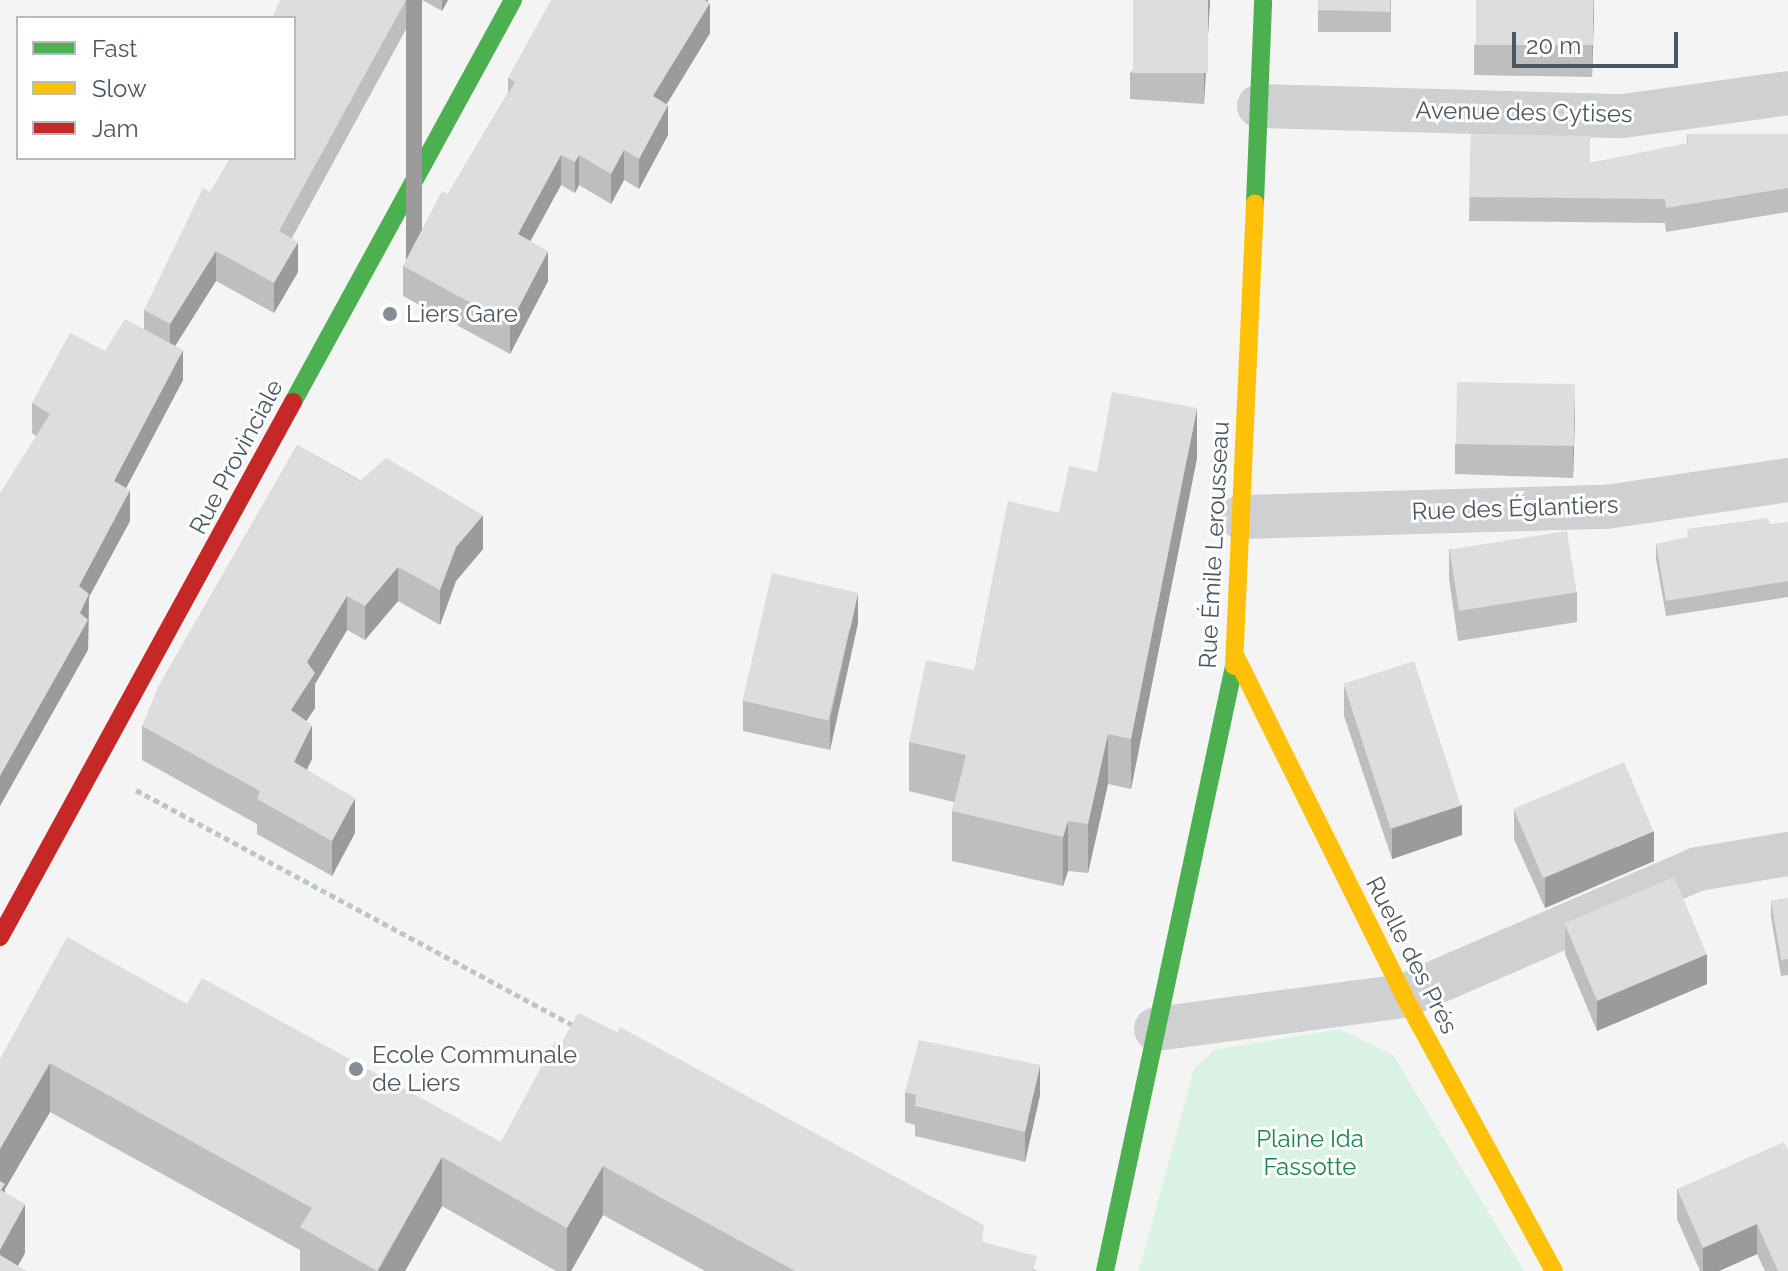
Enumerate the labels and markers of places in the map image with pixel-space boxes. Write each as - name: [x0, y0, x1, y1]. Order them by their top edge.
- place label: Liers Gare: [406, 300, 518, 328]
- marker: Liers Gare: [381, 305, 399, 323]
- place label: Ecole Communale de Liers: [372, 1041, 577, 1097]
- marker: Ecole Communale de Liers: [347, 1060, 365, 1078]

